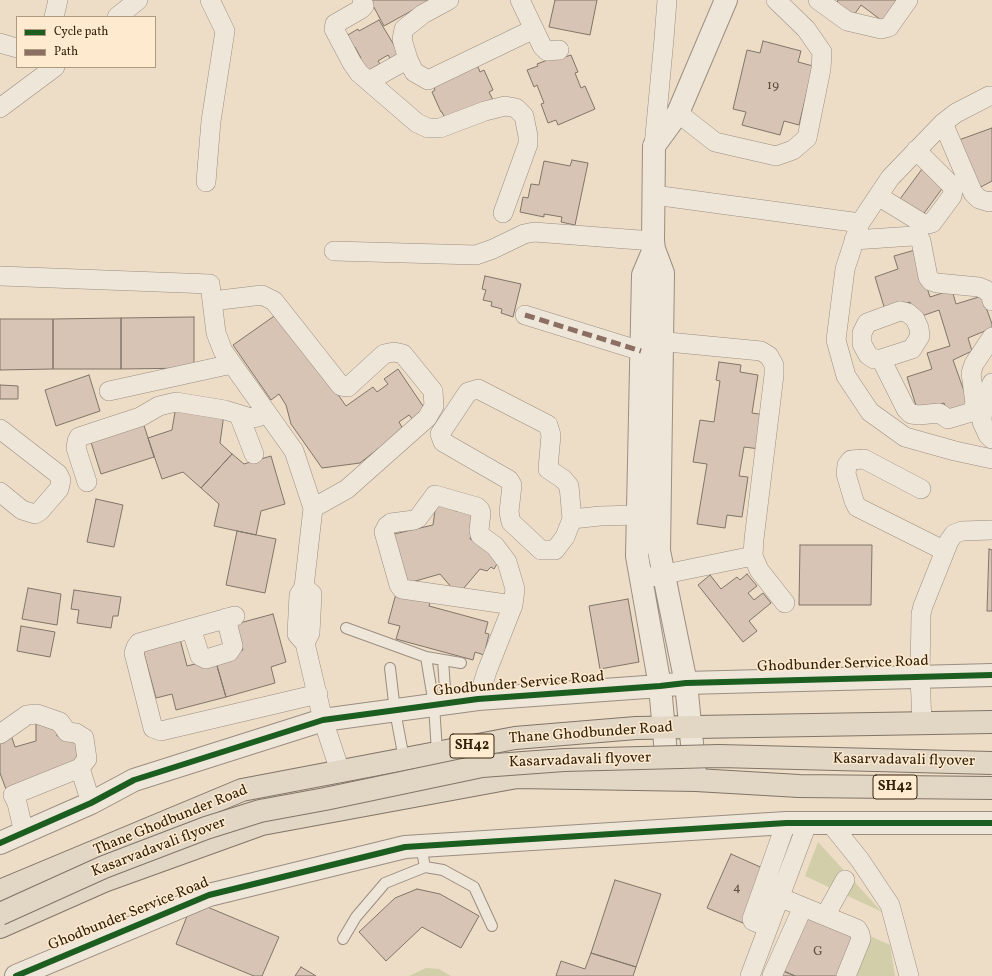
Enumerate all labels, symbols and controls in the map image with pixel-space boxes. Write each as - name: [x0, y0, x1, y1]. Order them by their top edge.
- legend: [16, 16, 156, 68]
- text: Cycle path: [54, 24, 109, 40]
- text: Path: [54, 44, 78, 60]
- house number: 19: [767, 79, 779, 95]
- street label: Ghodbunder Service Road: [757, 653, 929, 677]
- street label: Ghodbunder Service Road: [433, 669, 605, 701]
- street label: Thane Ghodbunder Road: [508, 719, 674, 749]
- road number: SH42: [450, 734, 494, 758]
- street label: Kasarvadavali flyover: [509, 750, 651, 772]
- street label: Kasarvadavali flyover: [833, 751, 975, 771]
- road number: SH42: [873, 775, 917, 799]
- street label: Thane Ghodbunder Road: [91, 782, 251, 860]
- street label: Kasarvadavali flyover: [89, 814, 229, 882]
- street label: Ghodbunder Service Road: [46, 875, 212, 955]
- house number: 4: [733, 881, 741, 897]
- house number: G: [813, 945, 823, 961]

